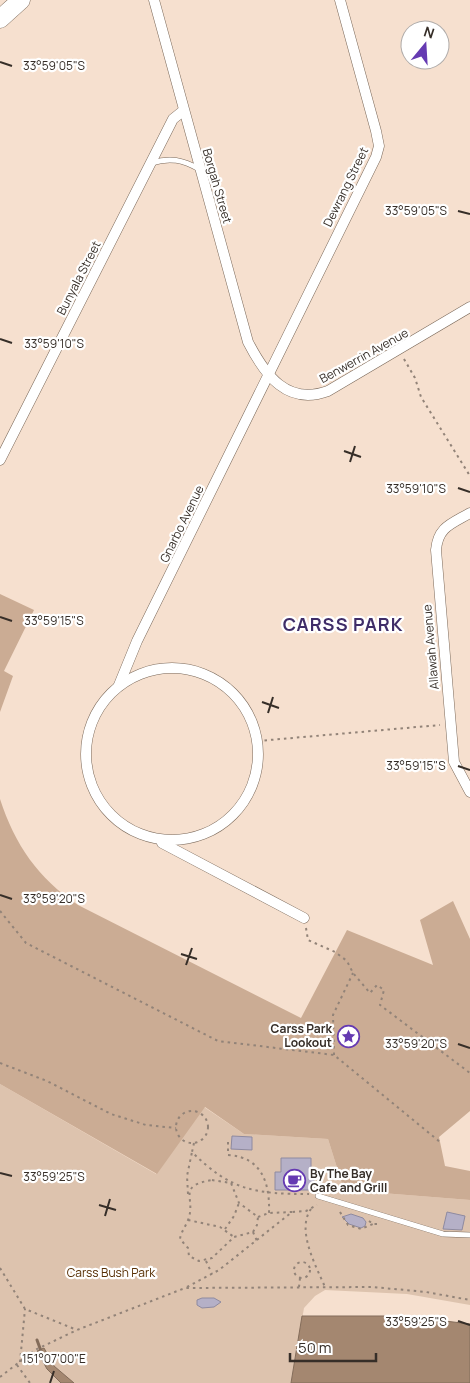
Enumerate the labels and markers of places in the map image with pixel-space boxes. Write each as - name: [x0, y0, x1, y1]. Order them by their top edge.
- place label: Carss Park Lookout: [271, 1020, 333, 1051]
- place icon: Carss Park Lookout: [336, 1024, 360, 1048]
- place label: By The Bay Cafe and Grill: [310, 1165, 388, 1196]
- cafe icon: By The Bay Cafe and Grill: [282, 1169, 306, 1193]

